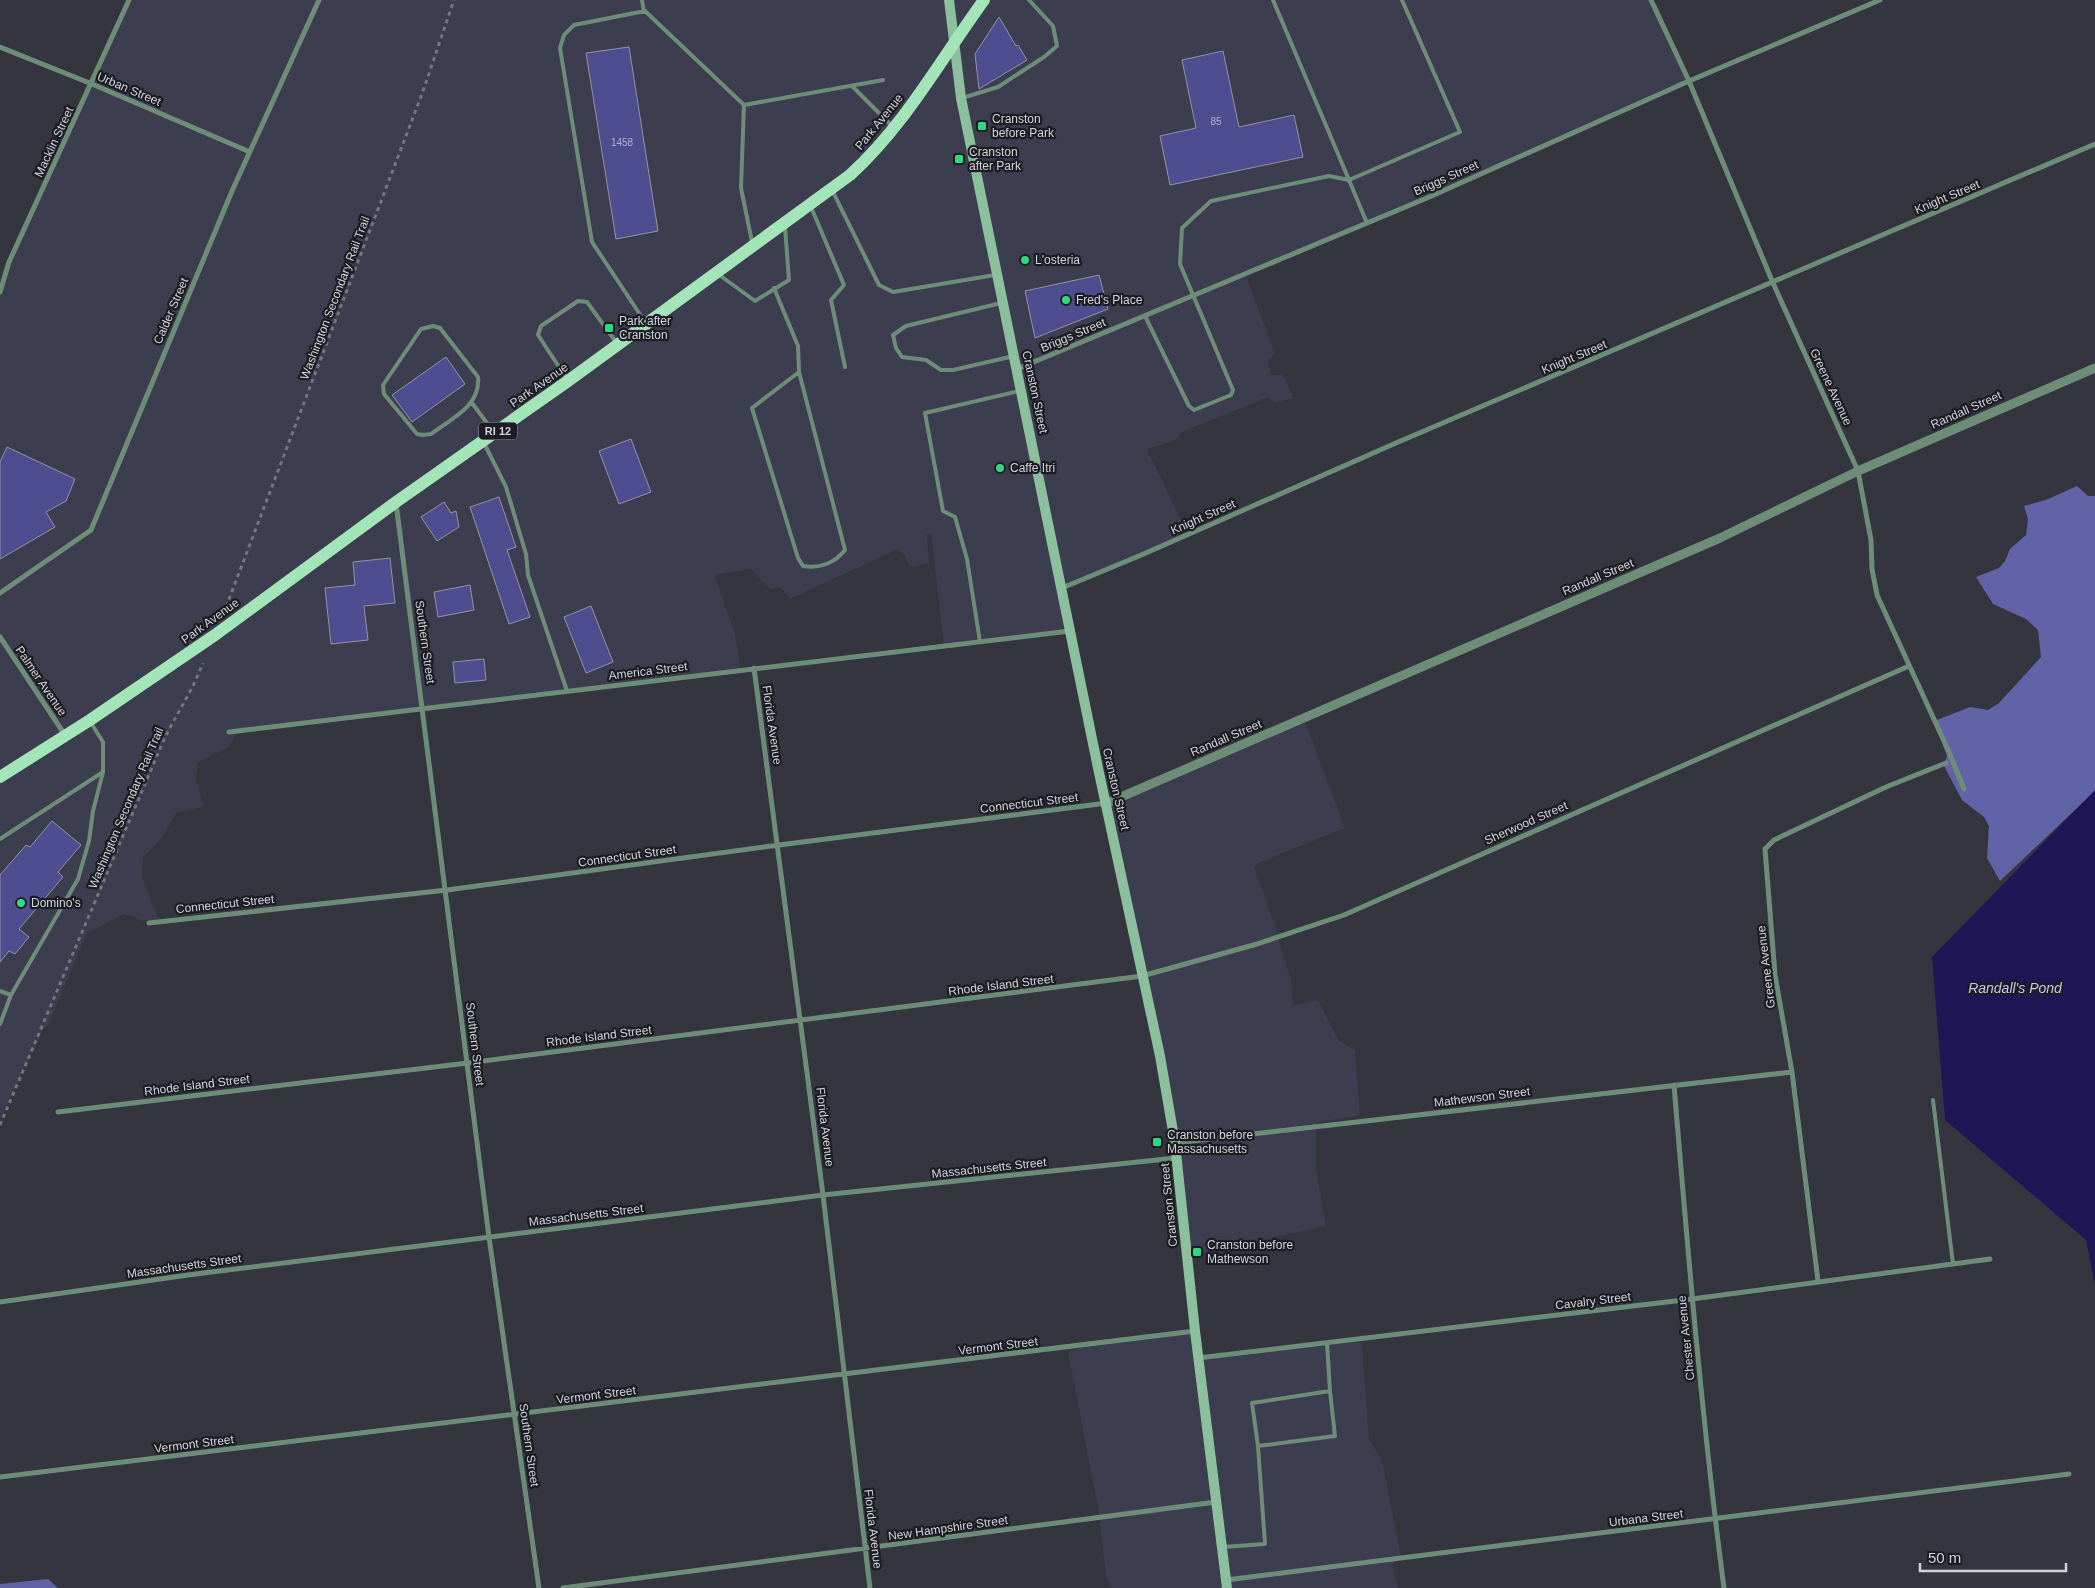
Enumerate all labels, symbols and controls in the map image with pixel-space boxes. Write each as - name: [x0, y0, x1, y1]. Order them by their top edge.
- street label: Urban Street: [95, 69, 164, 109]
- street label: Park Avenue: [852, 91, 906, 153]
- street label: Macklin Street: [32, 104, 77, 179]
- place label: Cranston before Park: [992, 112, 1055, 140]
- house number: 85: [1210, 116, 1222, 127]
- marker: Cranston before Park: [976, 120, 988, 132]
- house number: 1458: [611, 137, 634, 148]
- place label: Cranston after Park: [969, 145, 1022, 173]
- marker: Cranston after Park: [953, 153, 965, 165]
- street label: Briggs Street: [1411, 157, 1481, 199]
- street label: Knight Street: [1912, 177, 1982, 217]
- street label: Washington Secondary Rail Trail: [297, 214, 373, 382]
- place label: L'osteria: [1035, 253, 1080, 267]
- marker: L'osteria: [1019, 254, 1031, 266]
- street label: Calder Street: [151, 275, 192, 346]
- place label: Fred's Place: [1076, 293, 1143, 307]
- marker: Fred's Place: [1060, 294, 1072, 306]
- place label: Park after Cranston: [619, 314, 671, 342]
- street label: Briggs Street: [1038, 315, 1108, 355]
- marker: Park after Cranston: [603, 322, 615, 334]
- street label: Knight Street: [1539, 337, 1609, 377]
- street label: Greene Avenue: [1807, 346, 1855, 428]
- street label: Cranston Street: [1019, 349, 1051, 435]
- street label: Park Avenue: [507, 360, 571, 410]
- street label: Randall Street: [1928, 388, 2004, 432]
- road number: RI 12: [479, 422, 517, 440]
- place label: Caffe Itri: [1010, 461, 1055, 475]
- marker: Caffe Itri: [994, 462, 1006, 474]
- street label: Knight Street: [1168, 496, 1238, 538]
- street label: Randall Street: [1560, 555, 1636, 598]
- street label: Park Avenue: [178, 595, 242, 647]
- street label: Southern Street: [412, 599, 438, 685]
- street label: Palmer Avenue: [13, 643, 70, 719]
- street label: America Street: [608, 659, 689, 683]
- street label: Florida Avenue: [760, 684, 785, 766]
- street label: Randall Street: [1188, 716, 1264, 759]
- street label: Washington Secondary Rail Trail: [86, 725, 166, 891]
- street label: Cranston Street: [1100, 746, 1132, 832]
- street label: Connecticut Street: [979, 790, 1080, 816]
- street label: Sherwood Street: [1482, 798, 1570, 848]
- street label: Connecticut Street: [577, 842, 678, 870]
- street label: Connecticut Street: [175, 892, 275, 916]
- place label: Domino's: [31, 896, 81, 910]
- marker: Domino's: [15, 897, 27, 909]
- street label: Greene Avenue: [1754, 925, 1778, 1009]
- street label: Rhode Island Street: [948, 972, 1055, 998]
- water label: Randall's Pond: [1968, 980, 2063, 996]
- street label: Southern Street: [463, 1001, 487, 1087]
- street label: Rhode Island Street: [546, 1023, 653, 1049]
- street label: Rhode Island Street: [144, 1072, 251, 1098]
- street label: Mathewson Street: [1433, 1084, 1532, 1110]
- street label: Florida Avenue: [813, 1087, 837, 1168]
- place label: Cranston before Massachusetts: [1167, 1128, 1253, 1156]
- marker: Cranston before Massachusetts: [1151, 1136, 1163, 1148]
- street label: Massachusetts Street: [931, 1155, 1048, 1181]
- street label: Cranston Street: [1158, 1162, 1180, 1248]
- street label: Massachusetts Street: [528, 1201, 645, 1229]
- place label: Cranston before Mathewson: [1207, 1238, 1293, 1266]
- marker: Cranston before Mathewson: [1191, 1246, 1203, 1258]
- street label: Massachusetts Street: [126, 1251, 243, 1281]
- street label: Cavalry Street: [1554, 1289, 1632, 1313]
- street label: Chester Avenue: [1675, 1295, 1697, 1381]
- street label: Vermont Street: [957, 1334, 1039, 1358]
- street label: Vermont Street: [555, 1383, 637, 1407]
- street label: Southern Street: [516, 1402, 542, 1488]
- street label: Vermont Street: [153, 1432, 235, 1456]
- street label: Florida Avenue: [861, 1489, 885, 1570]
- street label: Urbana Street: [1608, 1506, 1685, 1530]
- street label: New Hampshire Street: [887, 1513, 1009, 1543]
- scale bar: [1920, 1540, 2066, 1572]
- text: 50 m: [1928, 1549, 1961, 1566]

